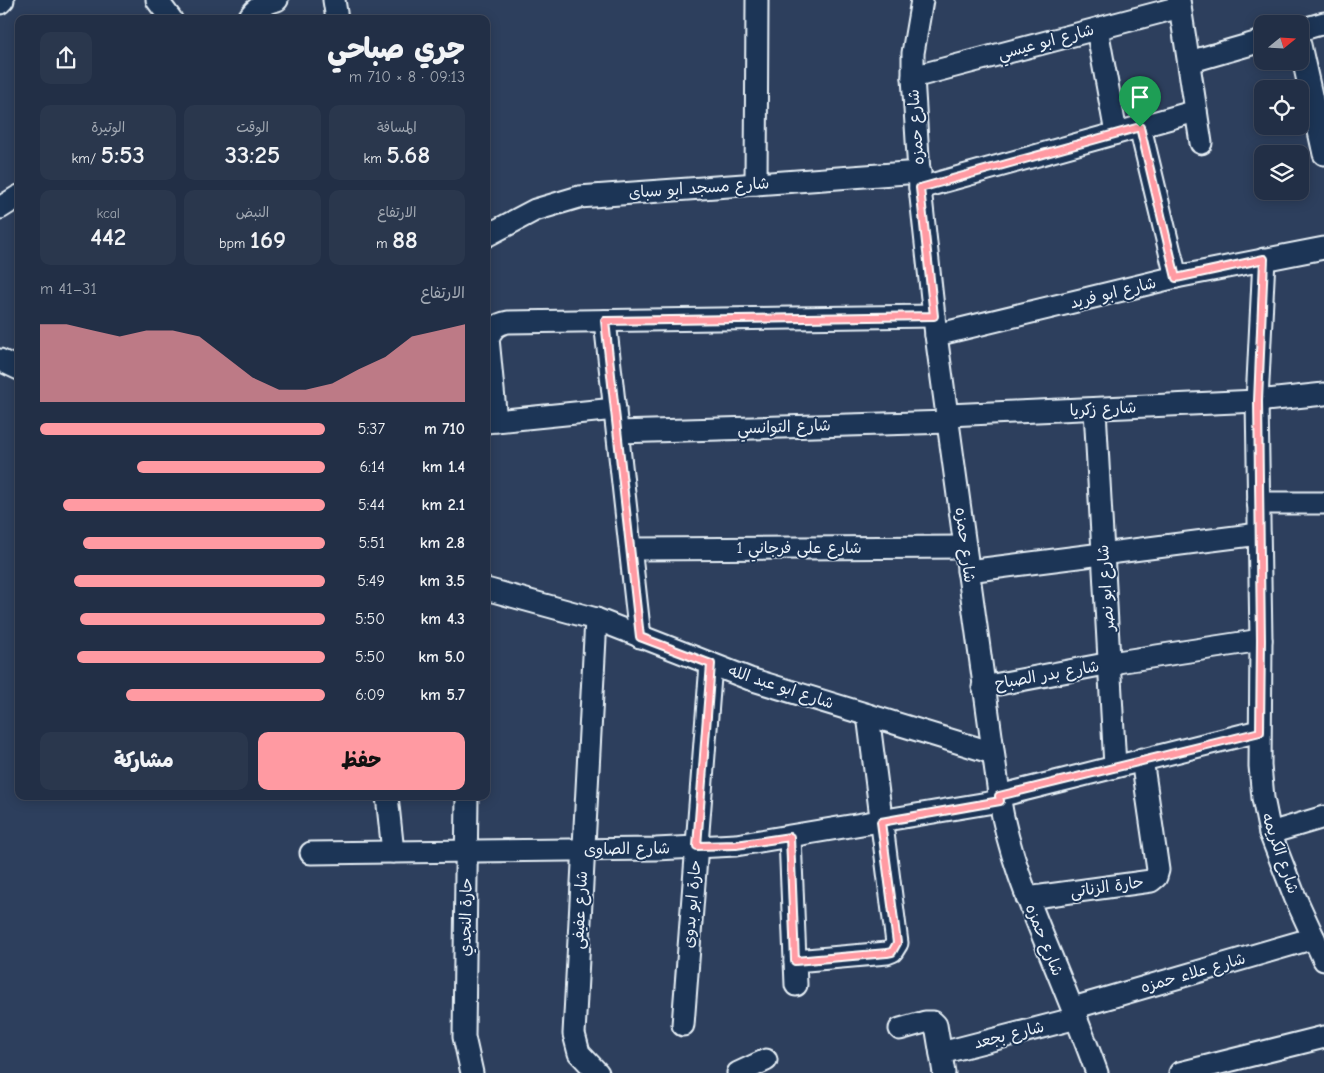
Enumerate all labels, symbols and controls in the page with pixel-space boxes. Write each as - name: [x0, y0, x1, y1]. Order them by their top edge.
- north arrow: [1254, 15, 1309, 70]
- map controls: [1254, 15, 1309, 200]
- street label: شارع ابو عيسي: [996, 21, 1097, 68]
- button: share: [40, 32, 92, 84]
- text: جري صباحي: [327, 33, 465, 65]
- text: 09:13 · 8 × 710 m: [349, 68, 465, 86]
- pin: [1119, 76, 1161, 127]
- button: locate: [1254, 80, 1309, 135]
- icon: arrive: [1126, 83, 1154, 111]
- street label: شارع حمزه: [904, 88, 930, 165]
- text: الوتيرة: [91, 119, 125, 136]
- text: الوقت: [236, 119, 269, 136]
- text: المسافة: [377, 119, 417, 136]
- text: 5:53: [101, 140, 145, 169]
- text: 33:25: [225, 140, 280, 169]
- text: 5.68: [387, 140, 430, 169]
- button: layers: [1254, 145, 1309, 200]
- text: /km: [72, 150, 101, 167]
- text: km: [363, 150, 387, 167]
- street label: شارع مسجد ابو سباى: [628, 174, 770, 204]
- text: النبض: [236, 204, 269, 221]
- text: الارتفاع: [377, 204, 416, 221]
- text: kcal: [96, 205, 120, 222]
- text: 442: [90, 222, 126, 251]
- text: 169: [250, 225, 286, 254]
- text: 88: [392, 225, 418, 254]
- text: bpm: [219, 235, 250, 252]
- text: m: [376, 235, 392, 252]
- street label: شارع ابو فريد: [1068, 274, 1158, 314]
- text: 31–41 m: [40, 280, 97, 298]
- text: الارتفاع: [420, 284, 465, 302]
- street label: شارع زكريا: [1069, 398, 1137, 422]
- street label: شارع التوانسي: [737, 416, 831, 443]
- text: 5:37: [358, 420, 385, 438]
- text: 710 m: [424, 420, 465, 438]
- text: 6:14: [359, 458, 385, 476]
- text: 1.4 km: [422, 458, 465, 476]
- text: 5:44: [358, 496, 385, 514]
- text: 2.1 km: [422, 496, 465, 514]
- street label: شارع حمزه: [949, 506, 979, 584]
- text: 5:51: [358, 534, 385, 552]
- text: 2.8 km: [420, 534, 465, 552]
- street label: شارع على فرجاني 1: [736, 539, 862, 562]
- street label: شارع ابو نصر: [1094, 544, 1120, 634]
- text: 5:49: [357, 572, 385, 590]
- text: 3.5 km: [419, 572, 465, 590]
- text: 5:50: [355, 610, 385, 628]
- text: 4.3 km: [420, 610, 465, 628]
- text: 5:50: [355, 648, 385, 666]
- text: 5.0 km: [418, 648, 465, 666]
- street label: شارع بدر الصباح: [993, 657, 1101, 695]
- street label: شارع ابو عبد الله: [725, 661, 836, 714]
- text: 6:09: [355, 686, 385, 704]
- text: 5.7 km: [420, 686, 465, 704]
- button: مشاركة: [40, 732, 248, 790]
- button: حفظ: [258, 732, 465, 790]
- street label: شارع الكريمه: [1256, 810, 1302, 897]
- street label: شارع الصاوى: [584, 839, 670, 861]
- street label: حارة ابو بدوى: [679, 859, 706, 949]
- street label: شارع عفيفى: [569, 870, 593, 950]
- street label: حارة الزناتى: [1069, 873, 1145, 902]
- street label: حارة النجدي: [456, 877, 478, 957]
- street label: شارع حمزه: [1020, 901, 1067, 979]
- street label: شارع علاء حمزه: [1139, 949, 1248, 998]
- street label: شارع بجعد: [972, 1018, 1046, 1054]

